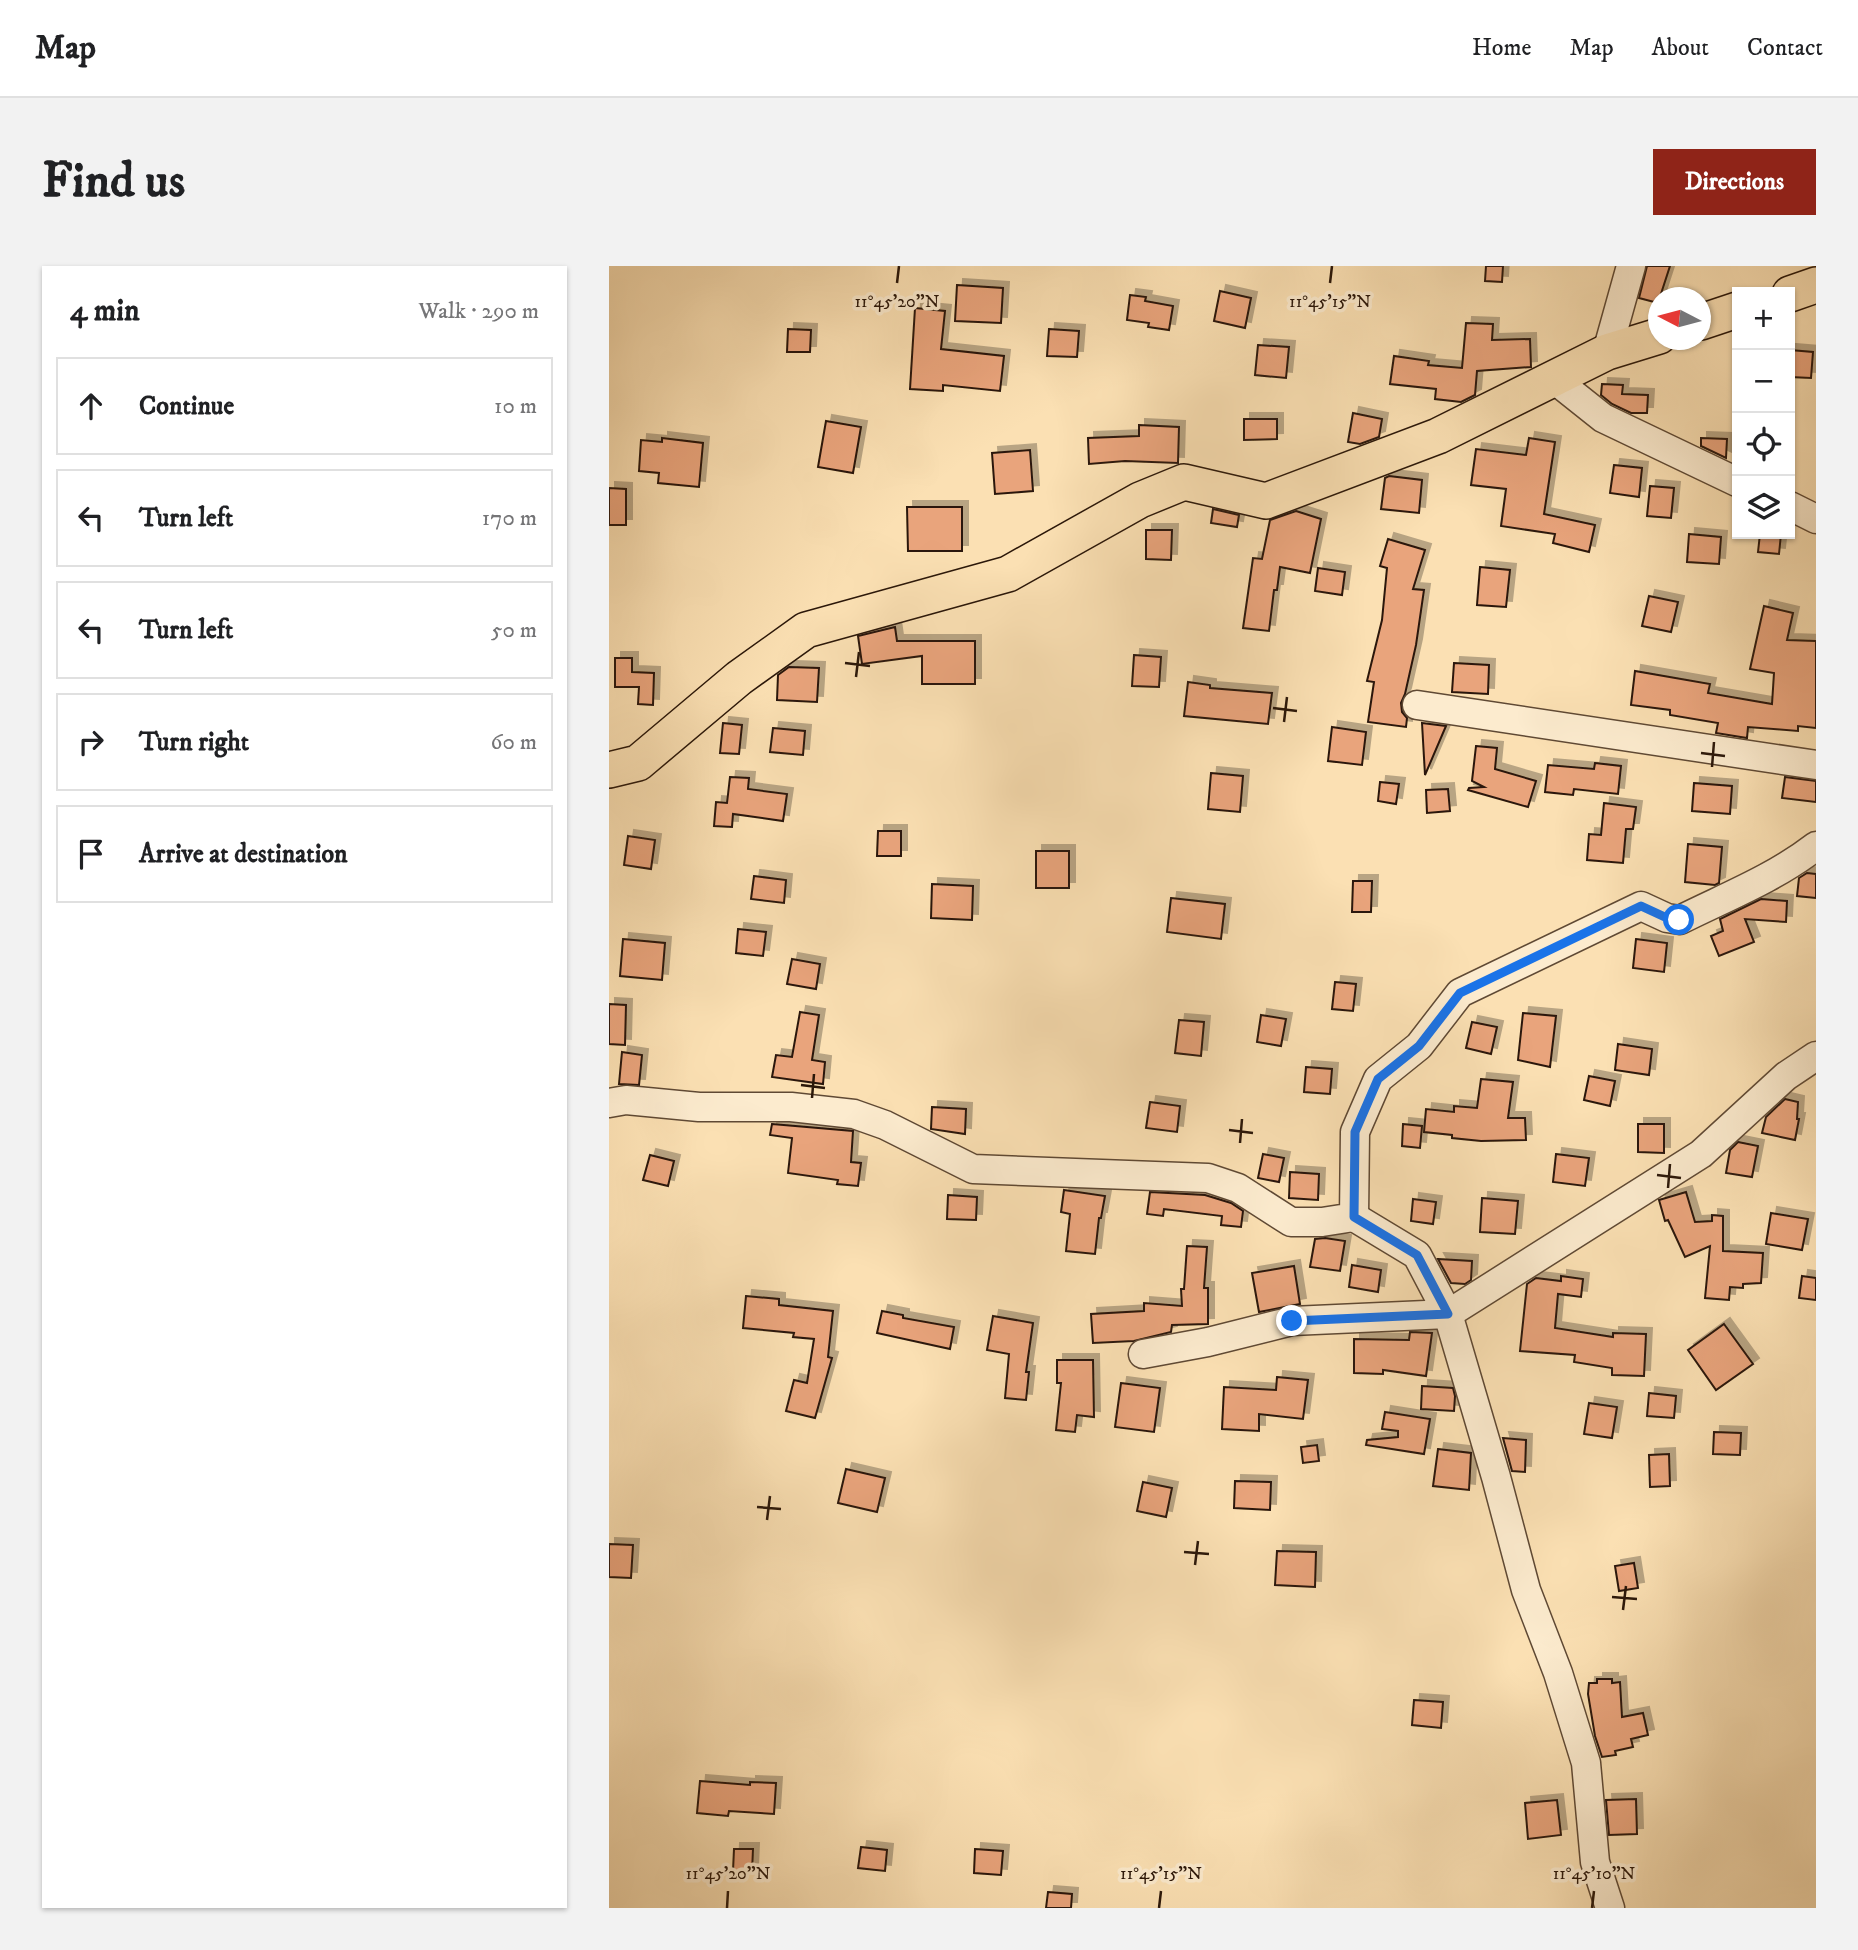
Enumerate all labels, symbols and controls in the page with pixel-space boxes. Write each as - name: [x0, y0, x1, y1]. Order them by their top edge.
- text: Map: [35, 28, 96, 69]
- text: Home: [1472, 33, 1531, 63]
- text: Map: [1569, 33, 1614, 63]
- text: About: [1652, 33, 1709, 63]
- text: Contact: [1747, 33, 1823, 63]
- button: Directions: [1653, 149, 1816, 215]
- text: Find us: [42, 151, 185, 213]
- north arrow: [1648, 287, 1711, 350]
- map controls: [1732, 287, 1795, 539]
- button: +: [1732, 287, 1795, 350]
- text: 11°45'20"N: [854, 291, 940, 313]
- text: 11°45'15"N: [1289, 291, 1371, 313]
- text: 4 min: [70, 293, 140, 330]
- text: Walk · 290 m: [418, 297, 539, 326]
- button: −: [1732, 350, 1795, 413]
- icon: ahead: [72, 387, 110, 425]
- text: Continue: [139, 390, 234, 423]
- text: 10 m: [494, 392, 537, 421]
- button: locate: [1732, 413, 1795, 476]
- button: layers: [1732, 476, 1795, 539]
- icon: left: [72, 499, 110, 537]
- text: Turn left: [139, 502, 233, 535]
- text: 170 m: [482, 504, 537, 533]
- icon: left: [72, 611, 110, 649]
- text: Turn left: [139, 614, 233, 647]
- text: 50 m: [491, 616, 537, 645]
- icon: right: [72, 723, 110, 761]
- text: Turn right: [139, 726, 249, 759]
- text: 60 m: [490, 728, 537, 757]
- icon: arrive: [72, 835, 110, 873]
- text: Arrive at destination: [139, 838, 348, 871]
- route start: [1663, 904, 1694, 935]
- route end: [1276, 1305, 1307, 1336]
- text: 11°45'20"N: [685, 1863, 771, 1885]
- text: 11°45'15"N: [1120, 1863, 1202, 1885]
- text: 11°45'10"N: [1553, 1863, 1636, 1885]

